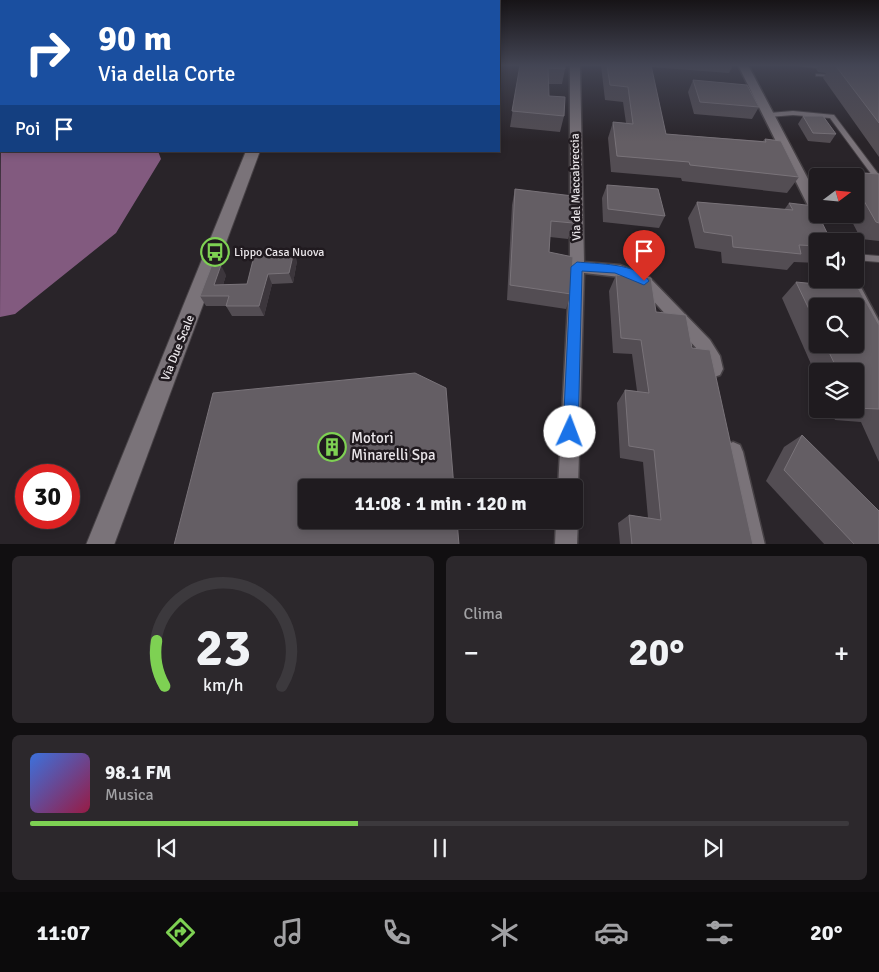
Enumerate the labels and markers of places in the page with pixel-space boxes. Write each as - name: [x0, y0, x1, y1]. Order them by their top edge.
- pin: [623, 230, 665, 281]
- bus stop icon: Lippo Casa Nuova: [200, 237, 230, 267]
- place label: Lippo Casa Nuova: [234, 245, 324, 260]
- place label: Motori Minarelli Spa: [351, 429, 436, 464]
- building icon: Motori Minarelli Spa: [317, 432, 347, 462]

